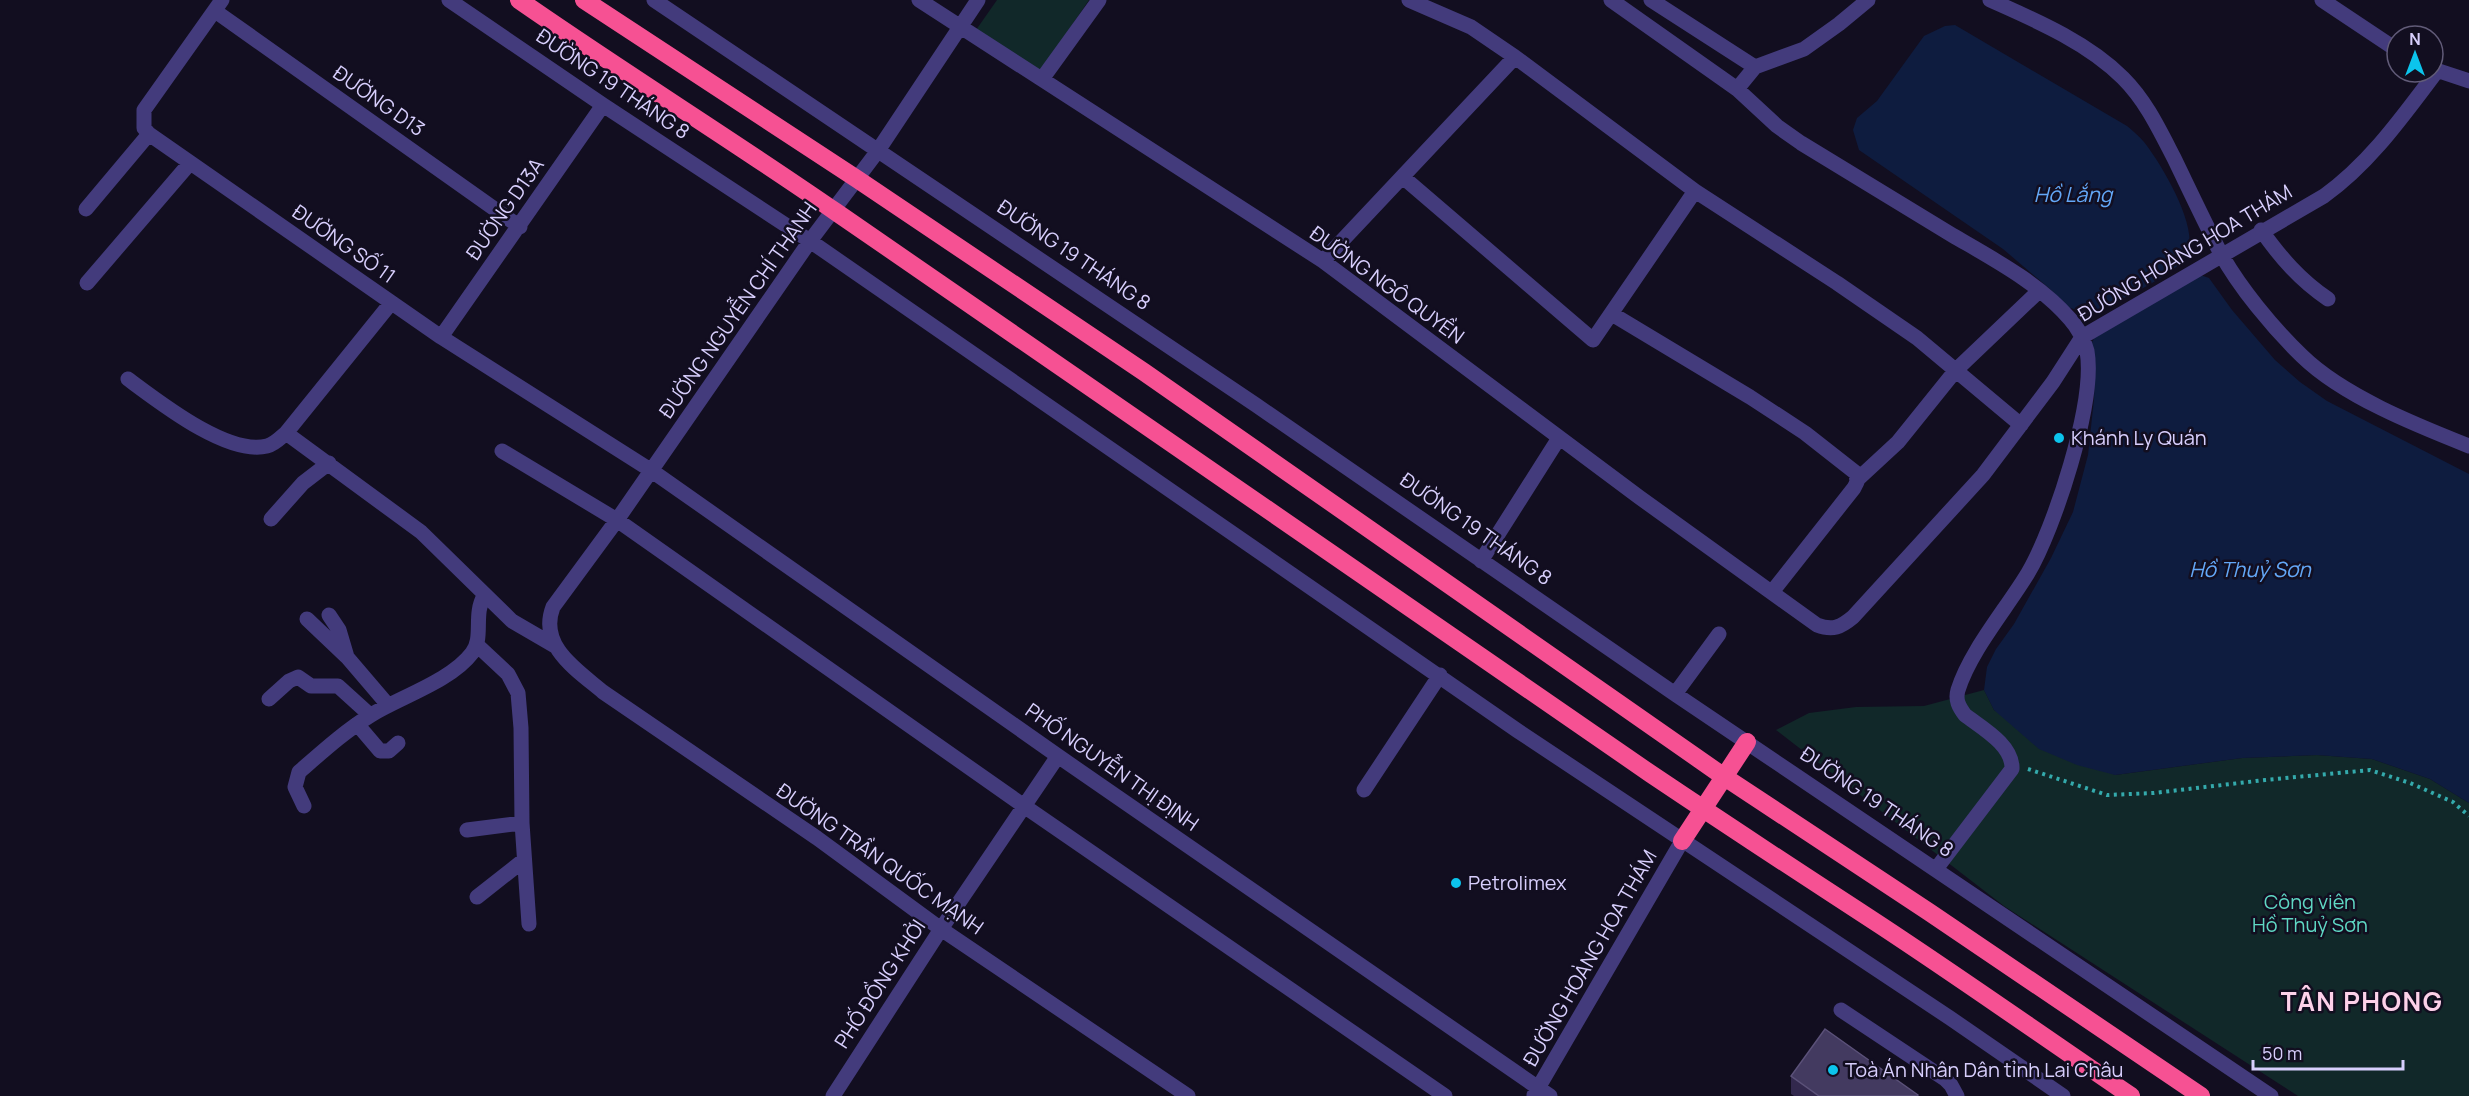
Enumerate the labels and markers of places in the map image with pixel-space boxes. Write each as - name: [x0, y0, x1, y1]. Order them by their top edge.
- place label: Khánh Ly Quán: [2071, 424, 2207, 451]
- marker: Khánh Ly Quán: [2052, 431, 2066, 445]
- place label: Petrolimex: [1468, 869, 1567, 896]
- marker: Petrolimex: [1449, 876, 1463, 890]
- place label: Toà Án Nhân Dân tỉnh Lai Châu: [1845, 1056, 2123, 1083]
- marker: Toà Án Nhân Dân tỉnh Lai Châu: [1826, 1063, 1840, 1077]

